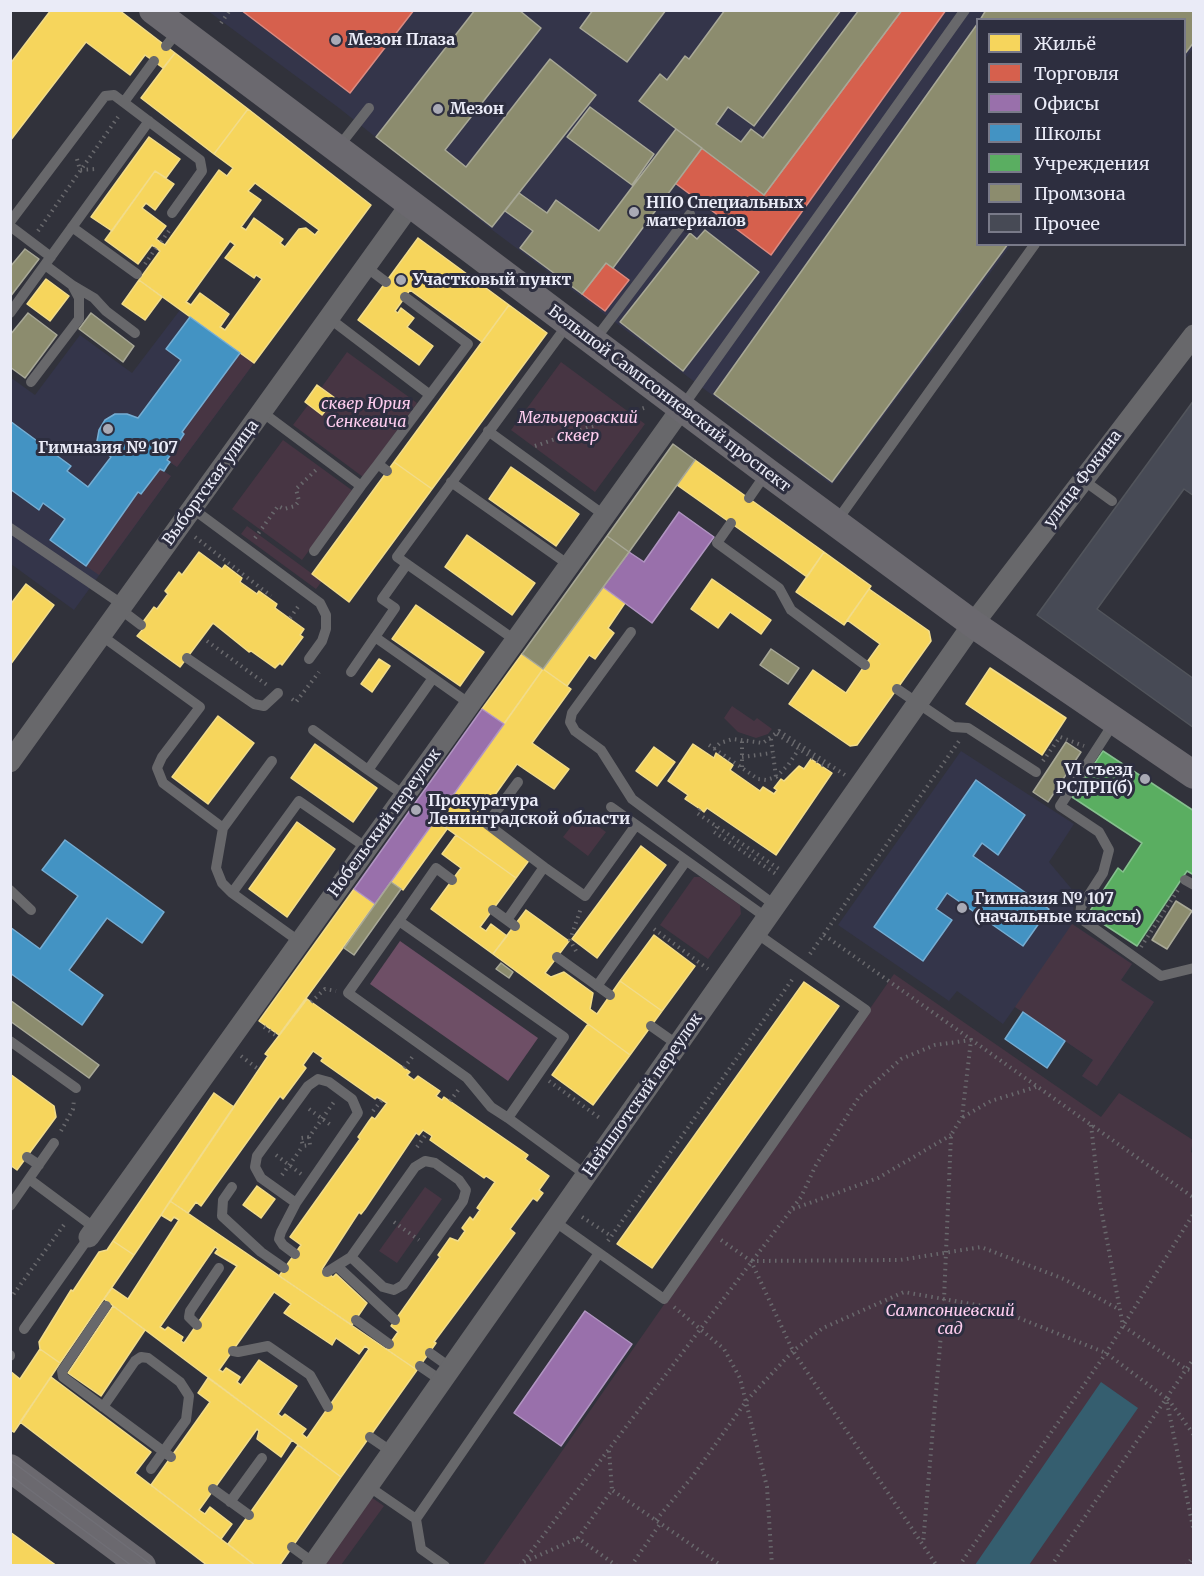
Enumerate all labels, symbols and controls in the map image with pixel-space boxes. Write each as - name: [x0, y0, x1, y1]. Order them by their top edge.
- legend: [976, 18, 1186, 246]
- place label: Мезон Плаза: [348, 30, 455, 50]
- text: Жильё: [1034, 32, 1096, 55]
- marker: Мезон Плаза: [329, 33, 343, 47]
- text: Торговля: [1034, 62, 1119, 85]
- text: Офисы: [1034, 92, 1099, 115]
- place label: Мезон: [450, 99, 504, 119]
- marker: Мезон: [431, 102, 445, 116]
- text: Школы: [1034, 122, 1101, 145]
- text: Учреждения: [1034, 152, 1150, 175]
- text: Промзона: [1034, 182, 1126, 205]
- place label: НПО Специальных материалов: [646, 193, 804, 231]
- marker: НПО Специальных материалов: [627, 205, 641, 219]
- text: Прочее: [1034, 212, 1100, 235]
- place label: Участковый пункт: [413, 270, 571, 290]
- marker: Участковый пункт: [394, 273, 408, 287]
- street label: Большой Сампсониевский проспект: [544, 301, 794, 497]
- park label: сквер Юрия Сенкевича: [321, 394, 411, 432]
- park label: Мельцеровский сквер: [518, 408, 638, 446]
- street label: Выборгская улица: [159, 416, 263, 550]
- marker: Гимназия № 107: [101, 422, 115, 436]
- street label: улица Фокина: [1040, 427, 1126, 531]
- place label: Гимназия № 107: [38, 438, 178, 458]
- street label: Нобельский переулок: [325, 745, 445, 901]
- place label: VI съезд РСДРП(б): [1056, 760, 1133, 798]
- marker: VI съезд РСДРП(б): [1138, 772, 1152, 786]
- place label: Прокуратура Ленинградской области: [428, 791, 630, 829]
- marker: Прокуратура Ленинградской области: [409, 803, 423, 817]
- place label: Гимназия № 107 (начальные классы): [974, 889, 1142, 927]
- marker: Гимназия № 107 (начальные классы): [955, 901, 969, 915]
- street label: Нейшлотский переулок: [579, 1010, 707, 1180]
- park label: Сампсониевский сад: [885, 1301, 1015, 1339]

